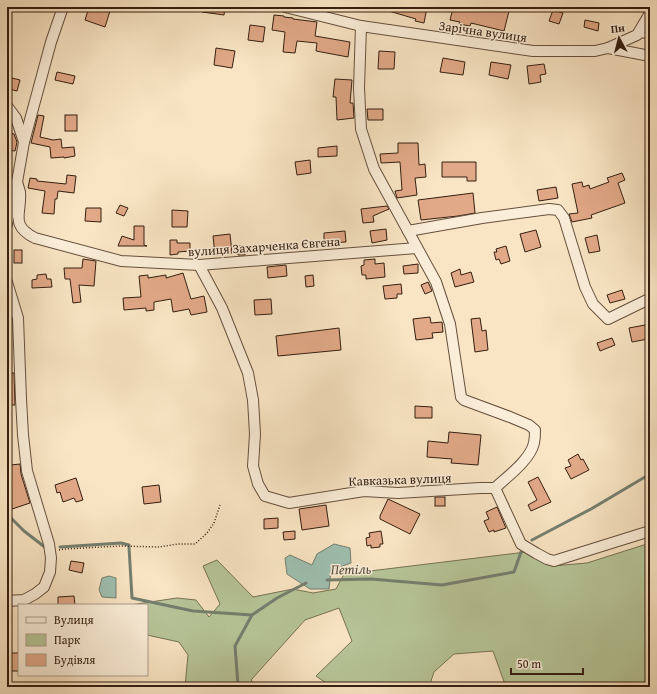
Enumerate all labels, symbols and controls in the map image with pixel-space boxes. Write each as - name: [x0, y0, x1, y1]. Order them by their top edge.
- street label: Зарічна вулиця: [438, 16, 529, 47]
- north arrow: [599, 18, 639, 58]
- text: Пн: [610, 19, 626, 37]
- street label: вулиця Захарченка Євгена: [187, 232, 342, 261]
- street label: Кавказька вулиця: [348, 468, 452, 491]
- water label: Петіль: [331, 559, 372, 579]
- legend: [18, 604, 148, 676]
- text: Вулиця: [54, 611, 94, 628]
- text: Парк: [54, 631, 81, 648]
- scale bar: [511, 650, 583, 676]
- text: Будівля: [54, 651, 95, 668]
- text: 50 m: [517, 655, 541, 672]

